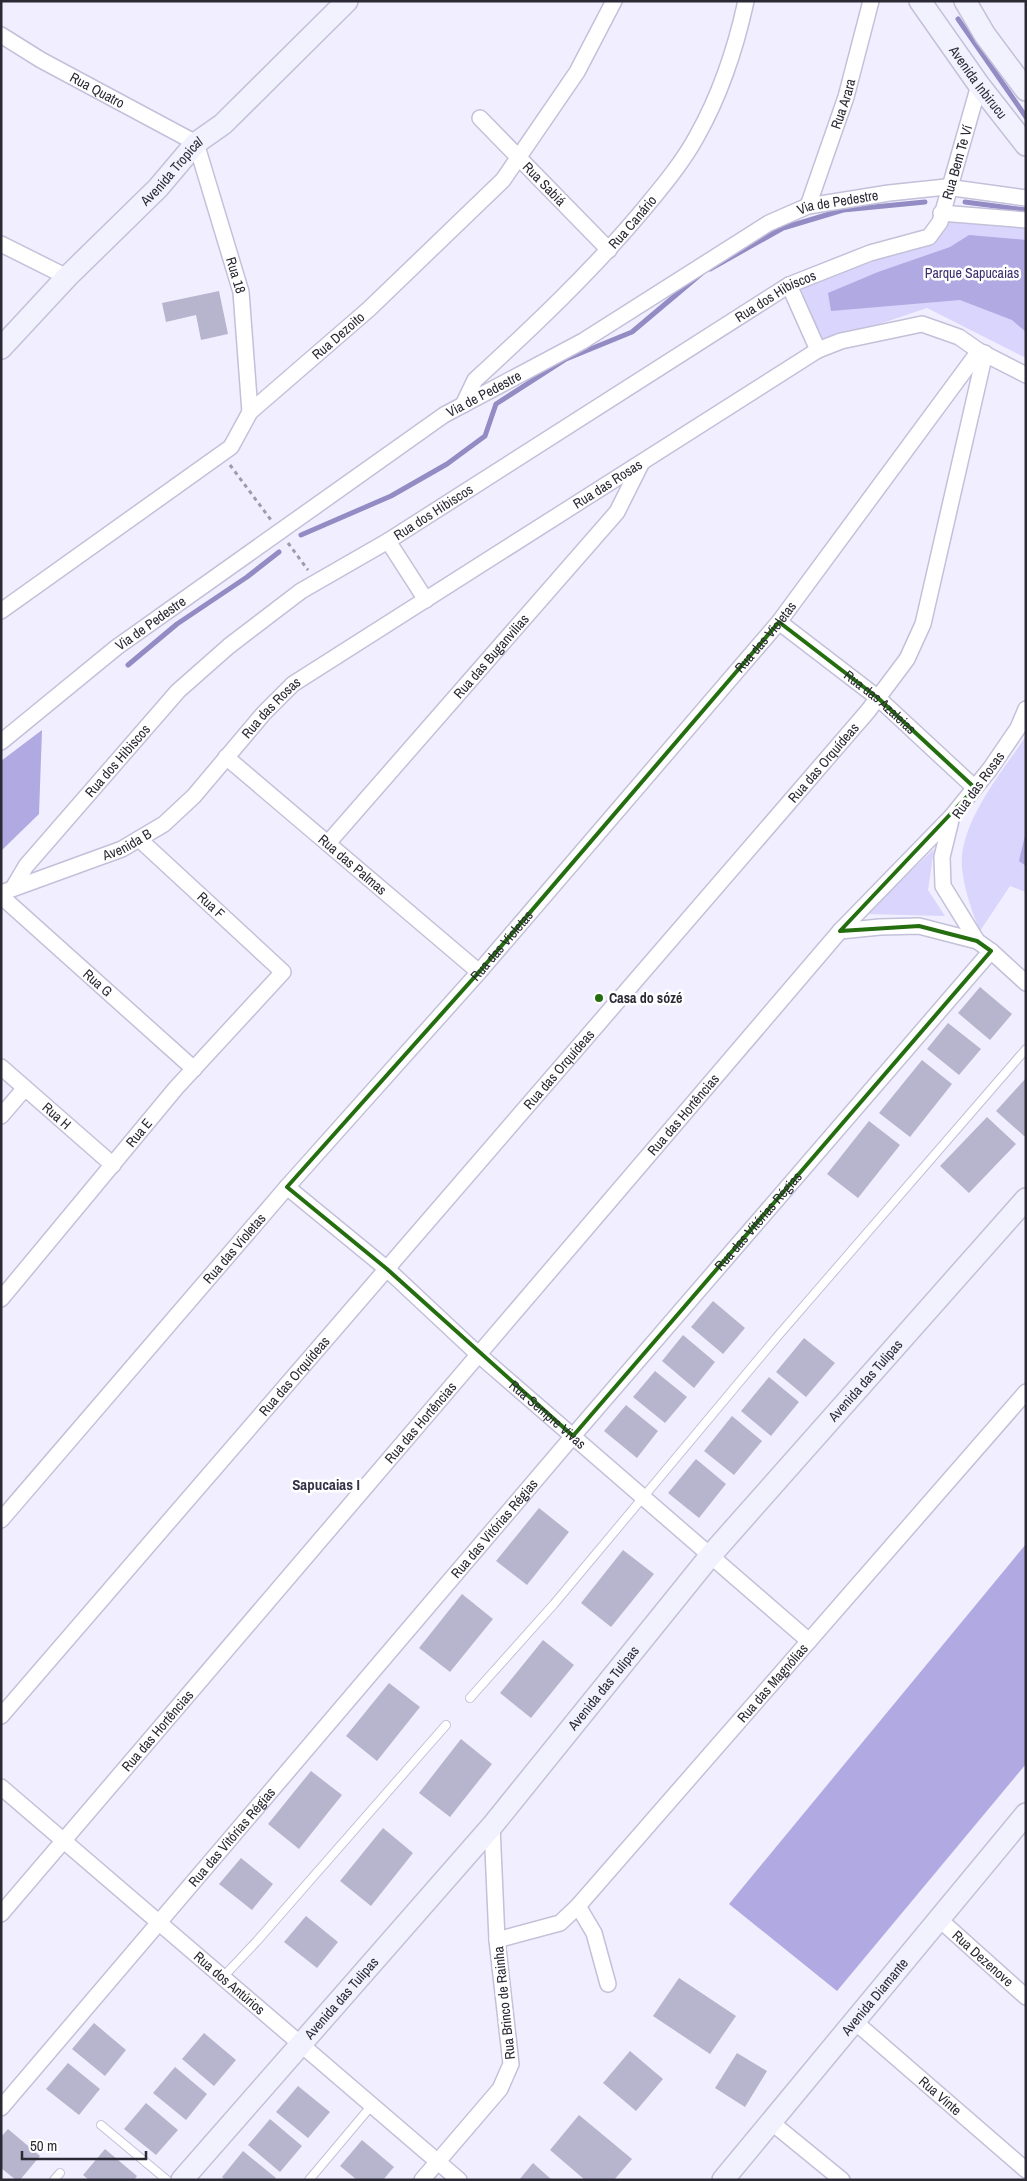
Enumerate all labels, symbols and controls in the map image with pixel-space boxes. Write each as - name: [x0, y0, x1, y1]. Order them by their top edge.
- street label: Avenida Inbirucu: [945, 41, 1011, 123]
- street label: Rua Quatro: [67, 68, 128, 112]
- street label: Rua Arara: [827, 76, 860, 131]
- street label: Rua Bem Te Ví: [938, 122, 976, 202]
- street label: Avenida Tropical: [136, 132, 206, 210]
- street label: Rua Sabiá: [519, 158, 570, 210]
- street label: Via de Pedestre: [794, 186, 879, 219]
- street label: Rua Canário: [604, 192, 660, 253]
- street label: Rua 18: [222, 255, 250, 295]
- park label: Parque Sapucaias: [925, 264, 1019, 282]
- street label: Rua dos Hibiscos: [732, 266, 819, 326]
- street label: Rua Dezoito: [308, 308, 368, 363]
- street label: Via de Pedestre: [443, 367, 524, 421]
- street label: Rua das Rosas: [570, 455, 646, 513]
- street label: Rua dos Hibiscos: [390, 480, 477, 544]
- street label: Via de Pedestre: [112, 592, 189, 654]
- street label: Rua das Violetas: [731, 598, 800, 676]
- street label: Rua das Buganvilias: [449, 610, 533, 702]
- street label: Rua das Azaleias: [840, 666, 920, 738]
- street label: Rua das Rosas: [237, 672, 304, 742]
- street label: Rua das Orquídeas: [784, 719, 863, 806]
- street label: Rua dos Hibiscos: [81, 720, 154, 801]
- street label: Rua das Rosas: [948, 748, 1008, 822]
- street label: Avenida B: [99, 824, 155, 865]
- street label: Rua das Palmas: [315, 830, 391, 899]
- street label: Rua F: [193, 888, 229, 922]
- street label: Rua das Violetas: [466, 906, 537, 985]
- street label: Rua G: [79, 965, 116, 1001]
- place label: Casa do sózé: [609, 989, 682, 1007]
- marker: Casa do sózé: [593, 992, 605, 1004]
- street label: Rua das Orquídeas: [519, 1026, 598, 1113]
- street label: Rua das Hortências: [643, 1070, 723, 1159]
- street label: Rua H: [39, 1098, 75, 1133]
- street label: Rua E: [122, 1115, 156, 1151]
- street label: Rua das Vitórias Régias: [710, 1168, 806, 1274]
- street label: Rua das Violetas: [199, 1209, 270, 1287]
- street label: Rua das Orquídeas: [255, 1332, 334, 1420]
- street label: Avenida das Tulipas: [824, 1336, 907, 1426]
- street label: Rua Sempre Vivas: [505, 1376, 590, 1453]
- street label: Rua das Hortências: [381, 1378, 460, 1467]
- district label: Sapucaias I: [292, 1474, 360, 1495]
- street label: Rua das Vitórias Régias: [447, 1475, 542, 1582]
- street label: Rua das Magnólias: [733, 1639, 812, 1726]
- street label: Avenida das Tulipas: [563, 1642, 643, 1735]
- street label: Rua das Hortências: [118, 1686, 197, 1775]
- street label: Rua das Vitórias Régias: [184, 1783, 279, 1890]
- street label: Rua Dezenove: [949, 1926, 1017, 1990]
- street label: Rua Brinco de Rainha: [489, 1945, 519, 2060]
- street label: Rua dos Antúrios: [190, 1947, 269, 2019]
- street label: Avenida das Tulipas: [300, 1953, 382, 2044]
- street label: Avenida Diamante: [837, 1954, 912, 2040]
- street label: Rua Vinte: [915, 2072, 965, 2119]
- scale bar: [22, 2128, 146, 2160]
- text: 50 m: [30, 2135, 57, 2156]

